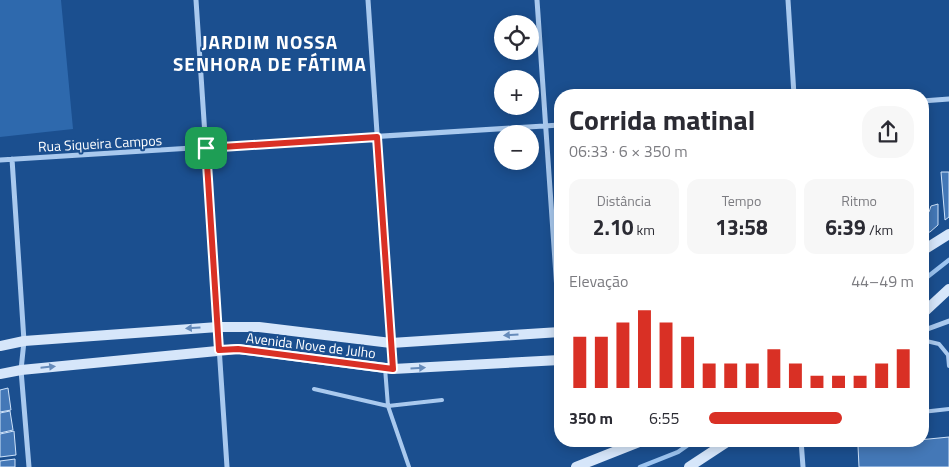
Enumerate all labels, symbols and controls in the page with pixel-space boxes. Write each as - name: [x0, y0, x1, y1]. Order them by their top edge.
- map controls: [494, 15, 539, 170]
- button: locate: [494, 15, 539, 60]
- district label: JARDIM NOSSA SENHORA DE FÁTIMA: [173, 27, 367, 78]
- button: +: [494, 70, 539, 115]
- text: Corrida matinal: [569, 98, 755, 141]
- button: share: [862, 106, 914, 158]
- button: −: [494, 125, 539, 170]
- pin: [185, 127, 227, 169]
- street label: Rua Siqueira Campos: [37, 129, 163, 157]
- icon: arrive: [192, 134, 220, 162]
- text: 06:33 · 6 × 350 m: [569, 139, 688, 163]
- text: Distância: [597, 190, 651, 211]
- text: Tempo: [722, 190, 761, 211]
- text: Ritmo: [841, 190, 877, 211]
- text: 2.10: [593, 211, 633, 243]
- text: 13:58: [715, 211, 768, 243]
- text: 6:39: [825, 211, 866, 243]
- text: km: [633, 219, 655, 240]
- text: /km: [866, 219, 893, 240]
- text: Elevação: [569, 269, 629, 293]
- text: 44–49 m: [851, 269, 914, 293]
- one-way arrow: [184, 325, 200, 333]
- street label: Avenida Nove de Julho: [245, 327, 377, 363]
- one-way arrow: [503, 332, 519, 340]
- one-way arrow: [40, 363, 56, 371]
- one-way arrow: [411, 364, 427, 372]
- text: 350 m: [569, 406, 613, 430]
- text: 6:55: [649, 406, 679, 430]

